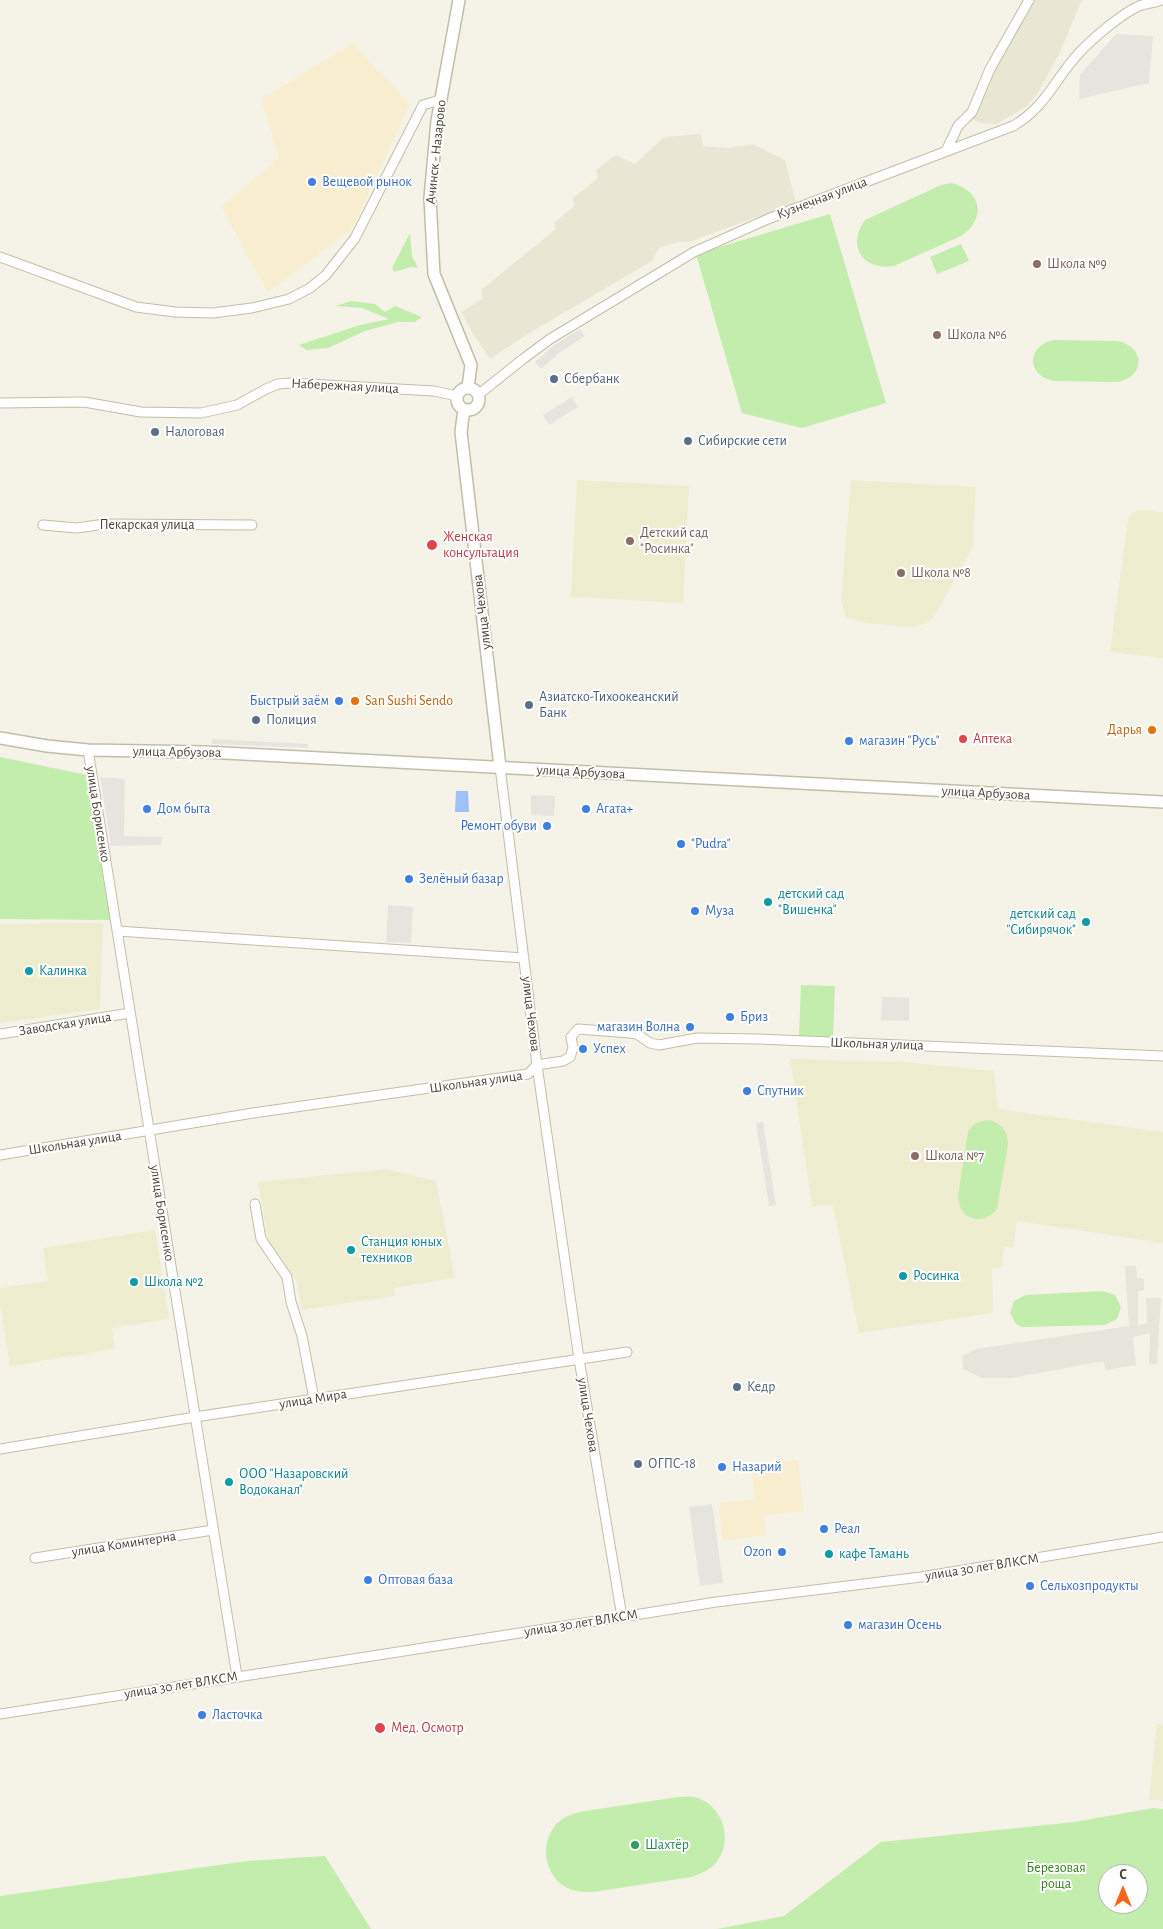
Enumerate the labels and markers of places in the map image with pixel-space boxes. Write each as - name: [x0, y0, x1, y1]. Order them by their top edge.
- place label: Вещевой рынок: [322, 174, 412, 190]
- marker: Вещевой рынок: [306, 176, 318, 188]
- place label: Школа №9: [1047, 256, 1107, 272]
- marker: Школа №9: [1031, 258, 1043, 270]
- place label: Школа №6: [947, 327, 1007, 343]
- marker: Школа №6: [931, 329, 943, 341]
- place label: Сбербанк: [564, 371, 619, 387]
- marker: Сбербанк: [548, 373, 560, 385]
- place label: Налоговая: [165, 424, 225, 440]
- marker: Налоговая: [149, 426, 161, 438]
- place label: Сибирские сети: [698, 433, 787, 449]
- marker: Сибирские сети: [682, 435, 694, 447]
- place label: Детский сад "Росинка": [640, 525, 708, 558]
- place label: Женская консультация: [443, 529, 519, 562]
- marker: Детский сад "Росинка": [624, 535, 636, 547]
- marker: Женская консультация: [425, 538, 439, 552]
- place label: Школа №8: [911, 565, 971, 581]
- marker: Школа №8: [895, 567, 907, 579]
- place label: Азиатско-Тихоокеанский Банк: [539, 689, 679, 722]
- place label: Быстрый заём: [250, 693, 329, 709]
- place label: San Sushi Sendo: [365, 693, 453, 709]
- marker: Быстрый заём: [333, 695, 345, 707]
- marker: San Sushi Sendo: [349, 695, 361, 707]
- marker: Азиатско-Тихоокеанский Банк: [523, 699, 535, 711]
- place label: Полиция: [266, 712, 317, 728]
- marker: Полиция: [250, 714, 262, 726]
- place label: Дарья: [1107, 722, 1142, 738]
- marker: Дарья: [1146, 724, 1158, 736]
- place label: Аптека: [973, 731, 1012, 747]
- place label: магазин "Русь": [859, 733, 940, 749]
- marker: Аптека: [957, 733, 969, 745]
- marker: магазин "Русь": [843, 735, 855, 747]
- place label: Дом быта: [157, 801, 210, 817]
- place label: Агата+: [596, 801, 633, 817]
- marker: Дом быта: [141, 803, 153, 815]
- marker: Агата+: [580, 803, 592, 815]
- place label: Ремонт обуви: [460, 818, 537, 834]
- marker: Ремонт обуви: [541, 820, 553, 832]
- place label: "Pudra": [691, 836, 731, 852]
- marker: "Pudra": [675, 838, 687, 850]
- place label: Зелёный базар: [419, 871, 504, 887]
- marker: Зелёный базар: [403, 873, 415, 885]
- place label: детский сад "Вишенка": [778, 886, 844, 919]
- marker: детский сад "Вишенка": [762, 896, 774, 908]
- place label: Муза: [705, 903, 734, 919]
- marker: Муза: [689, 905, 701, 917]
- place label: детский сад "Сибирячок": [1006, 906, 1076, 939]
- marker: детский сад "Сибирячок": [1080, 916, 1092, 928]
- place label: Калинка: [39, 963, 87, 979]
- marker: Калинка: [23, 965, 35, 977]
- place label: Бриз: [740, 1009, 768, 1025]
- marker: Бриз: [724, 1011, 736, 1023]
- place label: магазин Волна: [597, 1019, 680, 1035]
- marker: магазин Волна: [684, 1021, 696, 1033]
- place label: Успех: [593, 1041, 626, 1057]
- marker: Успех: [577, 1043, 589, 1055]
- place label: Спутник: [757, 1083, 804, 1099]
- marker: Спутник: [741, 1085, 753, 1097]
- place label: Школа №7: [925, 1148, 984, 1164]
- marker: Школа №7: [909, 1150, 921, 1162]
- place label: Станция юных техников: [361, 1234, 442, 1266]
- marker: Станция юных техников: [345, 1244, 357, 1256]
- place label: Росинка: [913, 1268, 959, 1284]
- marker: Росинка: [897, 1270, 909, 1282]
- place label: Школа №2: [144, 1274, 204, 1290]
- marker: Школа №2: [128, 1276, 140, 1288]
- place label: Кедр: [747, 1379, 775, 1395]
- marker: Кедр: [731, 1381, 743, 1393]
- place label: ОГПС-18: [648, 1456, 696, 1472]
- marker: ОГПС-18: [632, 1458, 644, 1470]
- place label: Назарий: [732, 1459, 782, 1475]
- marker: Назарий: [716, 1461, 728, 1473]
- place label: ООО "Назаровский Водоканал": [239, 1466, 348, 1498]
- marker: ООО "Назаровский Водоканал": [223, 1476, 235, 1488]
- place label: Реал: [834, 1521, 860, 1537]
- marker: Реал: [818, 1523, 830, 1535]
- place label: Ozon: [744, 1544, 772, 1560]
- marker: Ozon: [776, 1546, 788, 1558]
- place label: кафе Тамань: [839, 1546, 909, 1562]
- marker: кафе Тамань: [823, 1548, 835, 1560]
- place label: Оптовая база: [378, 1572, 453, 1588]
- marker: Оптовая база: [362, 1574, 374, 1586]
- place label: Сельхозпродукты: [1040, 1578, 1139, 1594]
- marker: Сельхозпродукты: [1024, 1580, 1036, 1592]
- place label: магазин Осень: [858, 1617, 941, 1633]
- marker: магазин Осень: [842, 1619, 854, 1631]
- place label: Ласточка: [212, 1707, 263, 1723]
- marker: Ласточка: [196, 1709, 208, 1721]
- place label: Мед. Осмотр: [391, 1720, 464, 1736]
- marker: Мед. Осмотр: [373, 1721, 387, 1735]
- place label: Шахтёр: [645, 1837, 689, 1853]
- marker: Шахтёр: [629, 1839, 641, 1851]

